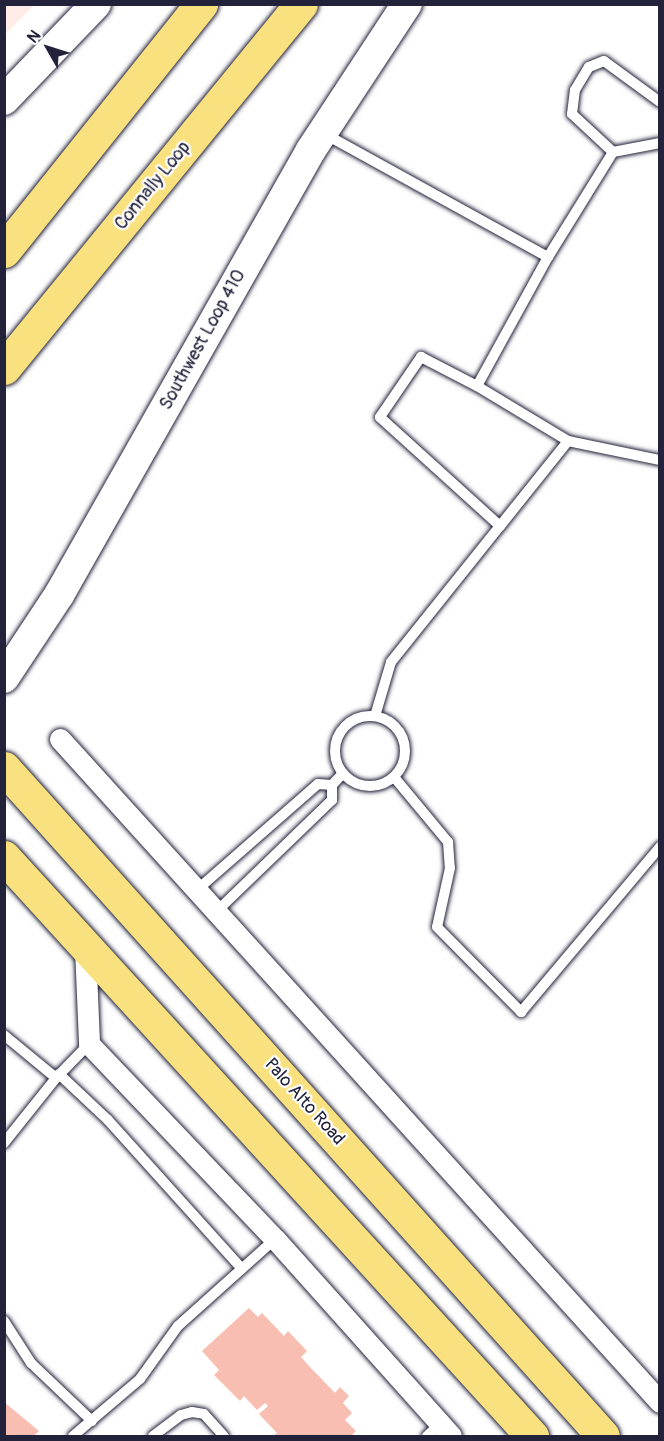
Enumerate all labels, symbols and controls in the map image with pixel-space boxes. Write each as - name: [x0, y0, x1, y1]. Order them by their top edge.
- north arrow: [18, 18, 78, 78]
- text: N: [23, 26, 45, 47]
- street label: Connally Loop: [111, 137, 195, 235]
- street label: Southwest Loop 410: [156, 266, 250, 414]
- street label: Palo Alto Road: [259, 1054, 349, 1150]

